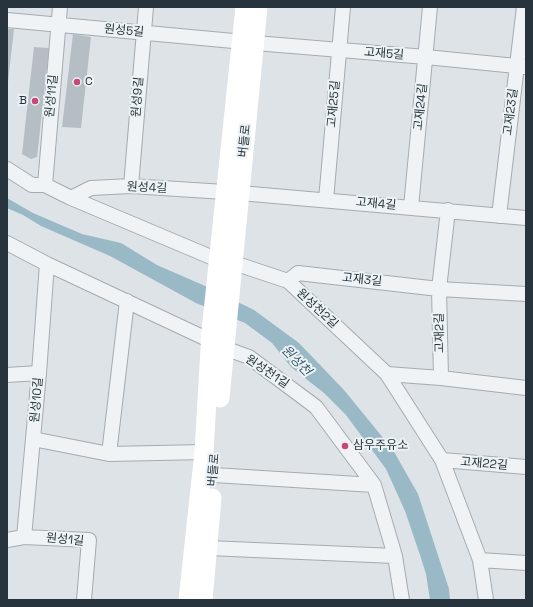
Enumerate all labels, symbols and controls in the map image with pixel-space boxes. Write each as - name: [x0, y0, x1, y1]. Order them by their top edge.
- street label: 원성5길: [103, 22, 145, 40]
- street label: 고재5길: [363, 45, 405, 63]
- street label: 원성11길: [43, 74, 61, 118]
- place label: C: [85, 75, 93, 89]
- street label: 원성9길: [129, 76, 147, 118]
- marker: C: [72, 77, 82, 87]
- street label: 고재25길: [325, 80, 343, 128]
- street label: 고재24길: [411, 83, 431, 131]
- street label: 고재23길: [501, 88, 521, 136]
- place label: B: [19, 94, 27, 108]
- marker: B: [30, 96, 40, 106]
- street label: 버들로: [236, 124, 254, 158]
- street label: 원성4길: [126, 180, 168, 196]
- street label: 고재4길: [355, 195, 397, 213]
- street label: 고재3길: [341, 271, 383, 289]
- street label: 원성천2길: [293, 286, 341, 332]
- street label: 고재2길: [432, 313, 448, 353]
- water label: 원성천: [278, 343, 314, 379]
- street label: 원성천1길: [243, 352, 291, 392]
- street label: 원성10길: [28, 377, 46, 423]
- place label: 삼우주유소: [353, 439, 408, 453]
- marker: 삼우주유소: [340, 441, 350, 451]
- street label: 버들로: [205, 453, 223, 487]
- street label: 고재22길: [460, 455, 508, 473]
- street label: 원성1길: [45, 531, 85, 549]

